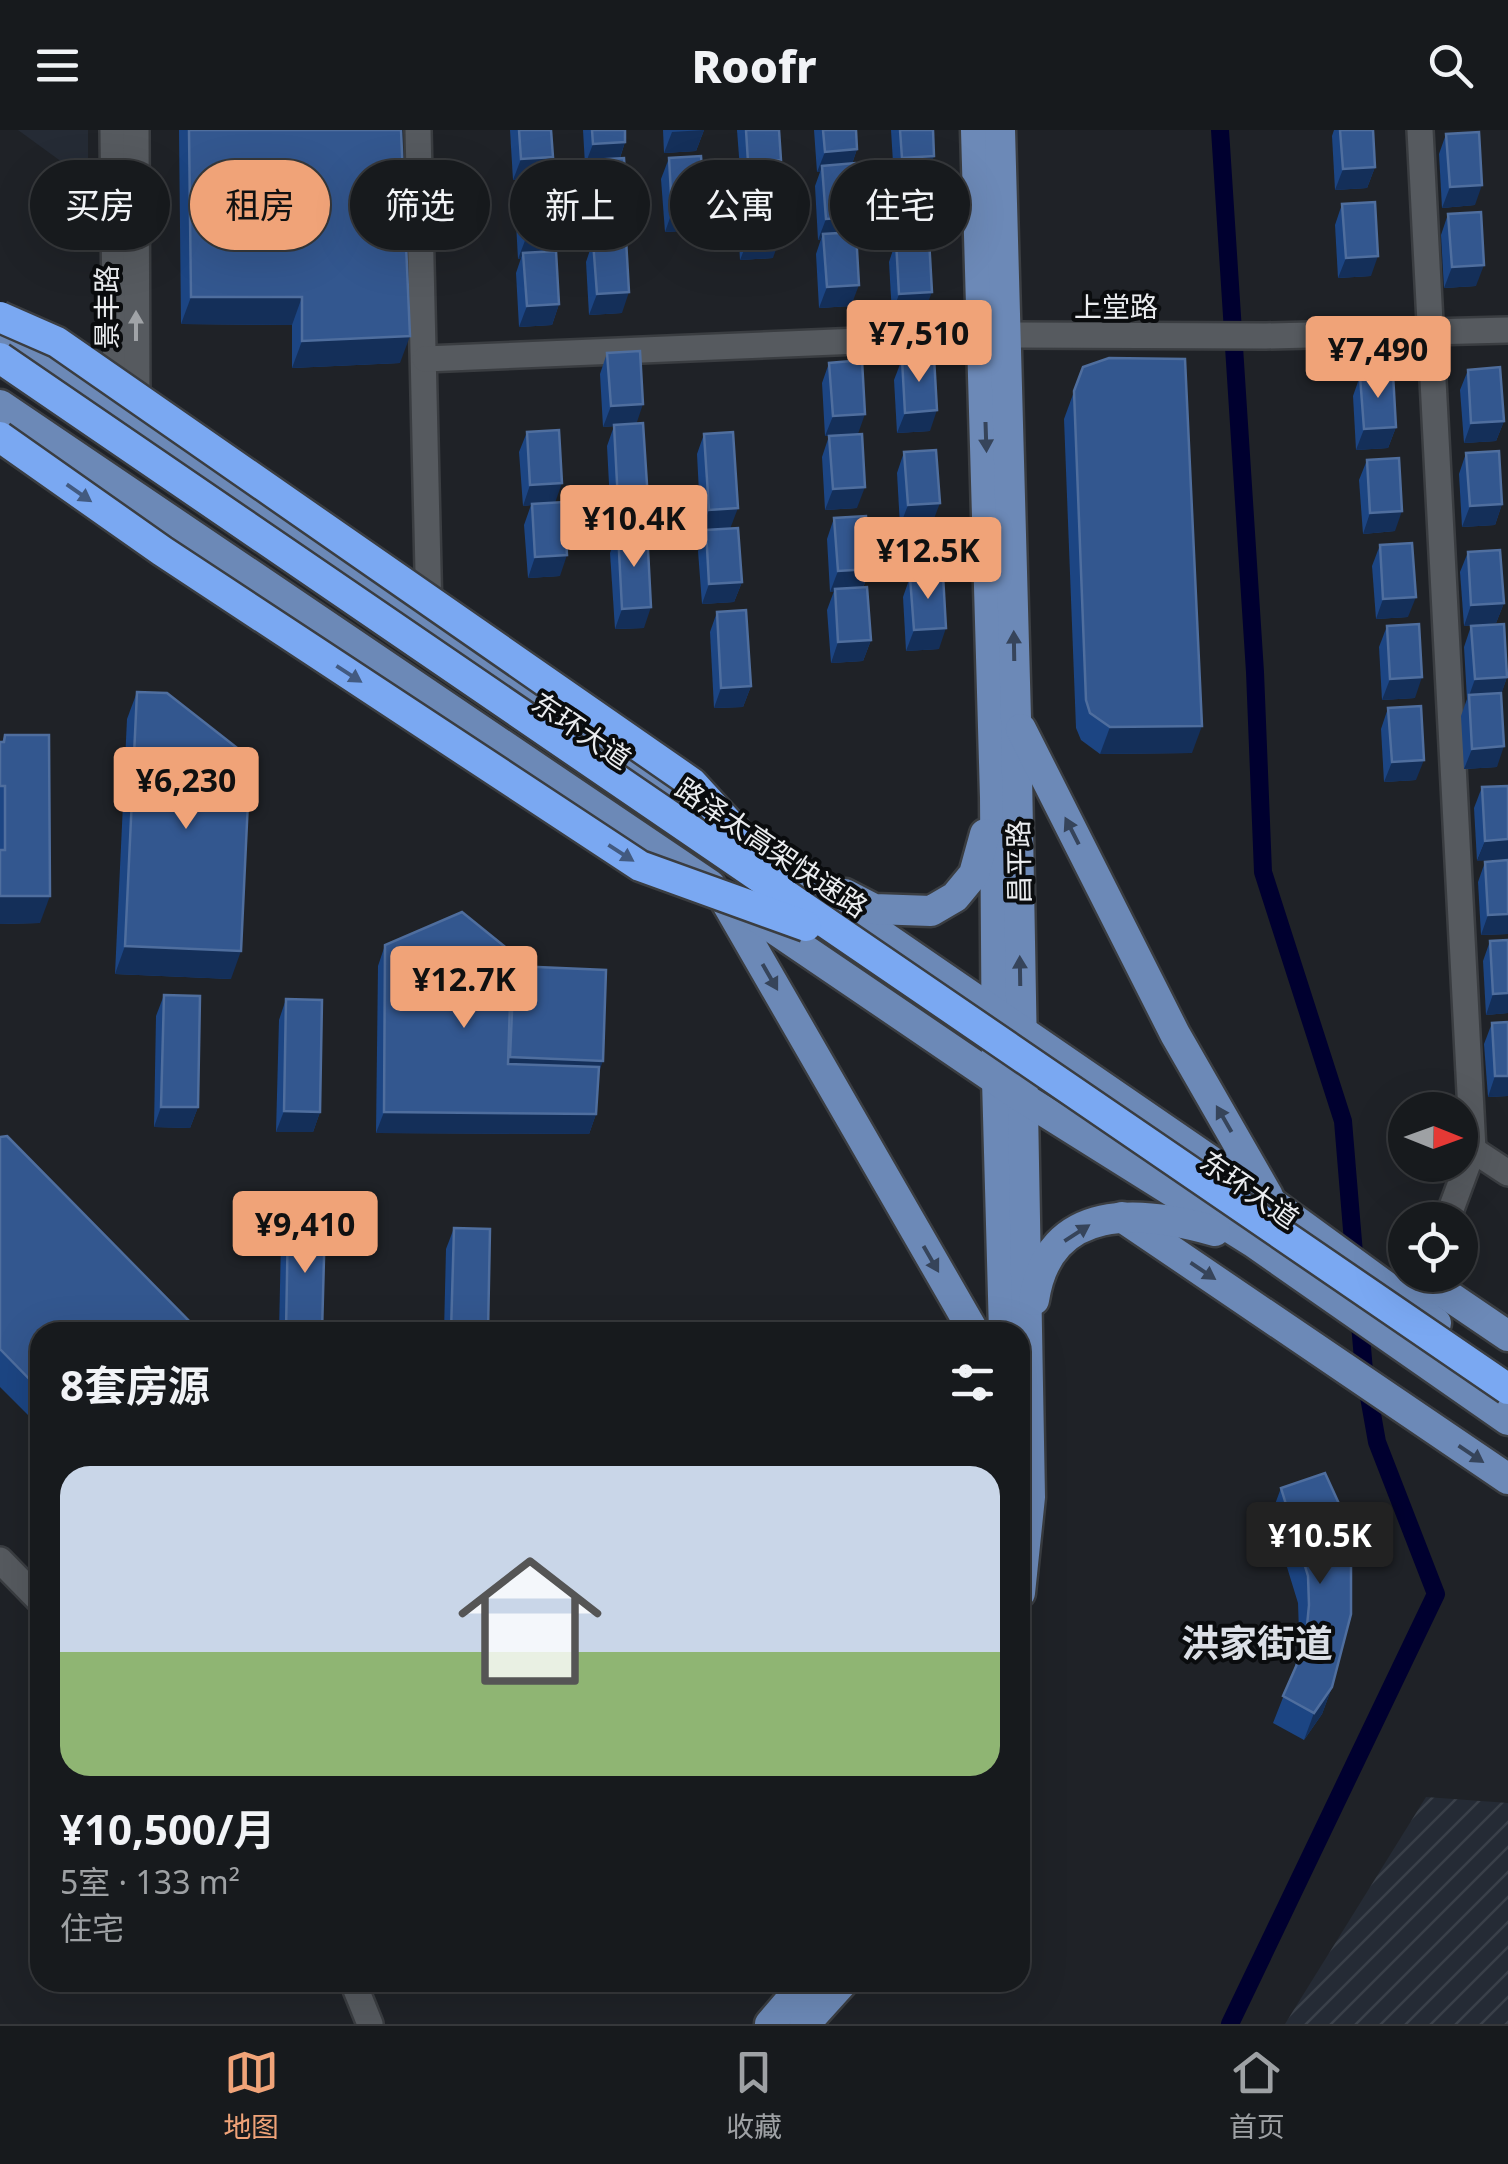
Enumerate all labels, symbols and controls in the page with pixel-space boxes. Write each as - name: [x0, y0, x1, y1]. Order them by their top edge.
- text: Roofr: [691, 35, 817, 96]
- icon: menu: [30, 38, 85, 93]
- icon: search: [1423, 38, 1478, 93]
- chip: 买房: [30, 160, 170, 250]
- chip: 租房: [190, 160, 330, 250]
- chip: 筛选: [350, 160, 490, 250]
- chip: 新上: [510, 160, 650, 250]
- chip: 公寓: [670, 160, 810, 250]
- chip: 住宅: [830, 160, 970, 250]
- street label: 景丰路: [87, 265, 125, 349]
- street label: 上堂路: [1074, 287, 1158, 325]
- pin: ¥7,510: [838, 300, 1000, 385]
- one-way arrow: [128, 310, 144, 342]
- text: ¥7,510: [869, 311, 969, 354]
- pin: ¥7,490: [1297, 316, 1459, 401]
- text: ¥7,490: [1328, 327, 1428, 370]
- one-way arrow: [978, 422, 994, 454]
- one-way arrow: [66, 483, 93, 502]
- pin: ¥10.4K: [553, 485, 715, 570]
- text: ¥10.4K: [582, 496, 686, 539]
- pin: ¥12.5K: [847, 517, 1009, 602]
- text: ¥12.5K: [876, 528, 980, 571]
- one-way arrow: [1005, 630, 1021, 662]
- one-way arrow: [336, 665, 363, 683]
- street label: 东环大道: [525, 683, 639, 777]
- pin: ¥6,230: [105, 747, 267, 832]
- text: ¥6,230: [136, 758, 236, 801]
- street label: 路泽太高架快速路: [669, 769, 875, 925]
- one-way arrow: [1064, 817, 1081, 846]
- street label: 昌平路: [998, 820, 1038, 904]
- one-way arrow: [607, 843, 634, 862]
- pin: ¥12.7K: [383, 946, 545, 1031]
- one-way arrow: [1012, 954, 1028, 986]
- text: ¥12.7K: [412, 957, 516, 1000]
- one-way arrow: [760, 963, 778, 991]
- north arrow: [1388, 1092, 1478, 1182]
- map controls: [1388, 1092, 1478, 1292]
- one-way arrow: [1215, 1105, 1233, 1133]
- street label: 东环大道: [1193, 1141, 1307, 1237]
- pin: ¥9,410: [224, 1191, 386, 1276]
- text: ¥9,410: [255, 1202, 355, 1245]
- button: locate: [1388, 1202, 1478, 1292]
- one-way arrow: [1063, 1225, 1091, 1242]
- one-way arrow: [922, 1245, 940, 1273]
- one-way arrow: [1189, 1262, 1216, 1280]
- icon: filters: [945, 1355, 1000, 1410]
- text: 8套房源: [60, 1356, 210, 1413]
- one-way arrow: [1458, 1444, 1485, 1463]
- pin: ¥10.5K: [1239, 1502, 1401, 1587]
- text: ¥10.5K: [1268, 1513, 1372, 1556]
- icon: home: [440, 1531, 620, 1711]
- district label: 洪家街道: [1181, 1616, 1333, 1668]
- text: ¥10,500/月: [60, 1800, 276, 1857]
- text: 5室 · 133 m²: [60, 1860, 240, 1903]
- text: 住宅: [60, 1906, 124, 1949]
- tab: 地图: [223, 2045, 279, 2145]
- tab: 收藏: [726, 2045, 782, 2145]
- tab: 首页: [1229, 2045, 1285, 2145]

